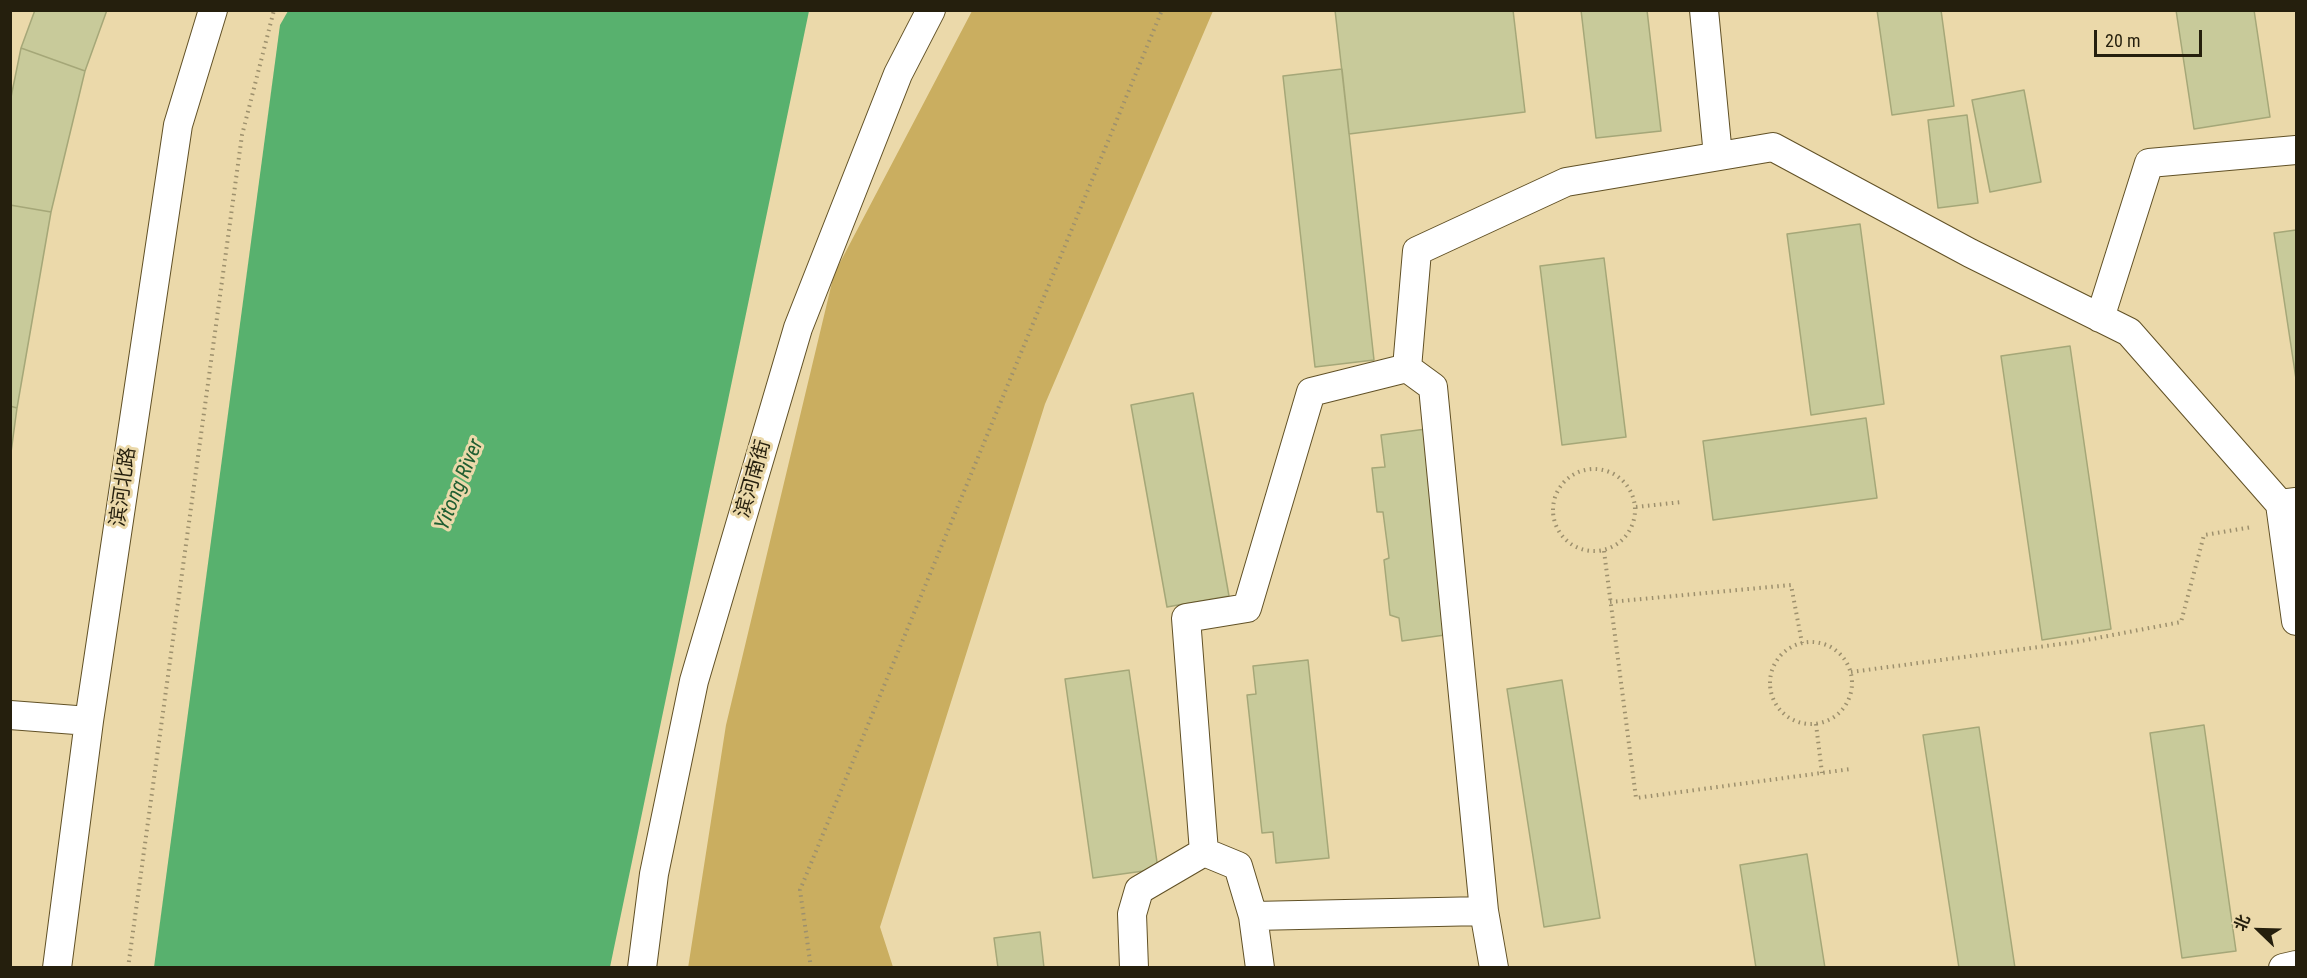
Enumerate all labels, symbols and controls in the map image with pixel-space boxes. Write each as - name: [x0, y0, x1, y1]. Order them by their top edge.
- scale bar: [2097, 18, 2205, 56]
- text: 20 m: [2105, 30, 2140, 51]
- water label: Yitong River: [430, 436, 490, 534]
- street label: 滨河南街: [731, 437, 777, 521]
- street label: 滨河北路: [107, 446, 141, 528]
- north arrow: [2229, 900, 2289, 960]
- text: 北: [2230, 912, 2254, 934]

